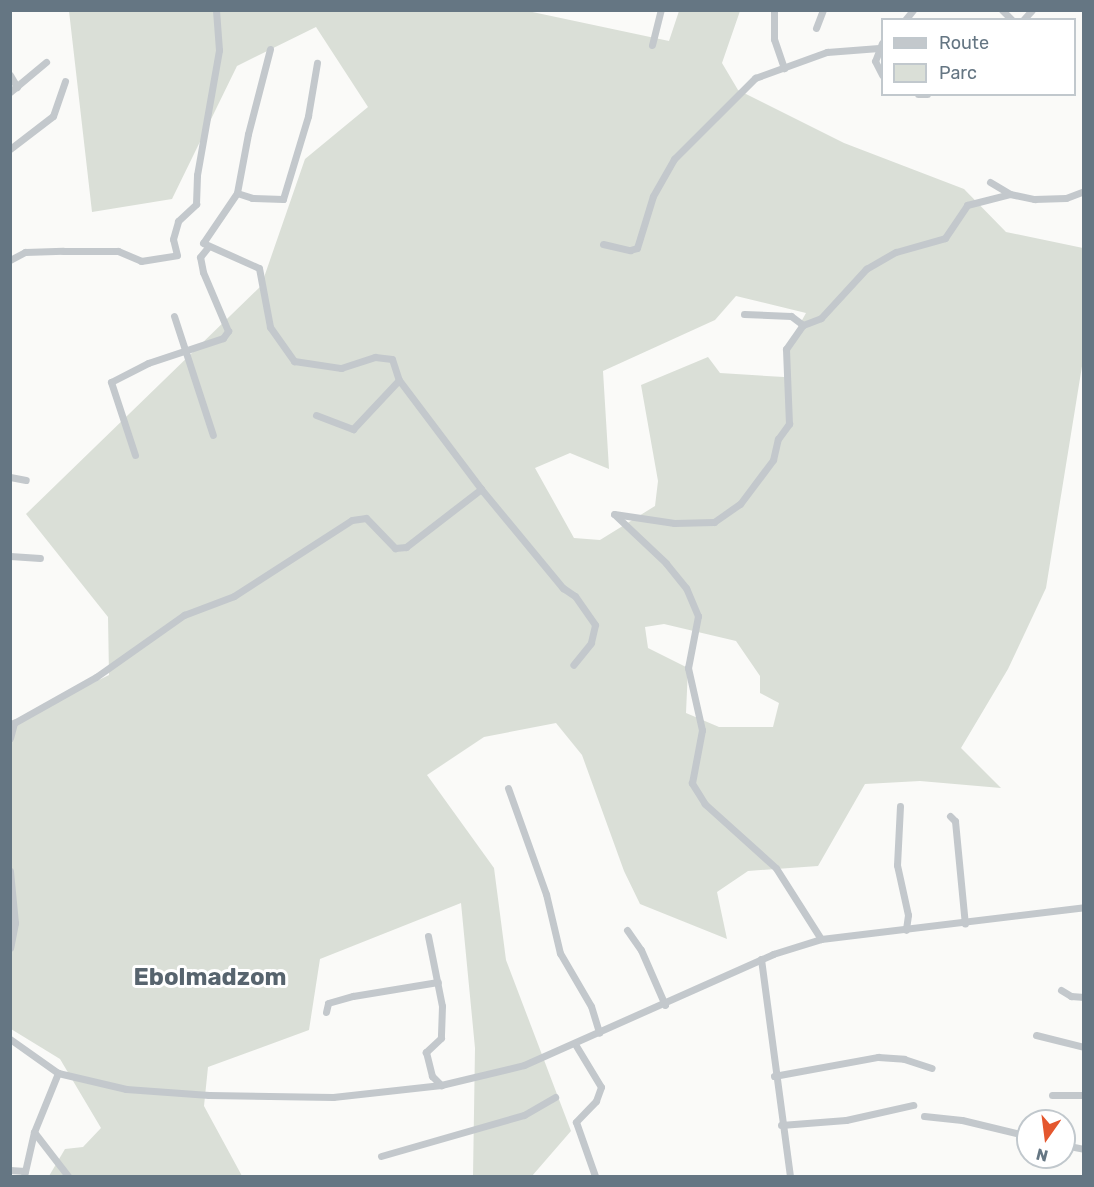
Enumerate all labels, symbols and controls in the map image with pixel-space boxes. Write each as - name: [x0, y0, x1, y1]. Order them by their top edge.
- legend: [881, 18, 1076, 96]
- text: Route: [939, 32, 989, 54]
- text: Parc: [939, 62, 977, 84]
- district label: Ebolmadzom: [133, 964, 287, 992]
- north arrow: [1016, 1109, 1076, 1169]
- text: N: [1034, 1144, 1050, 1166]

